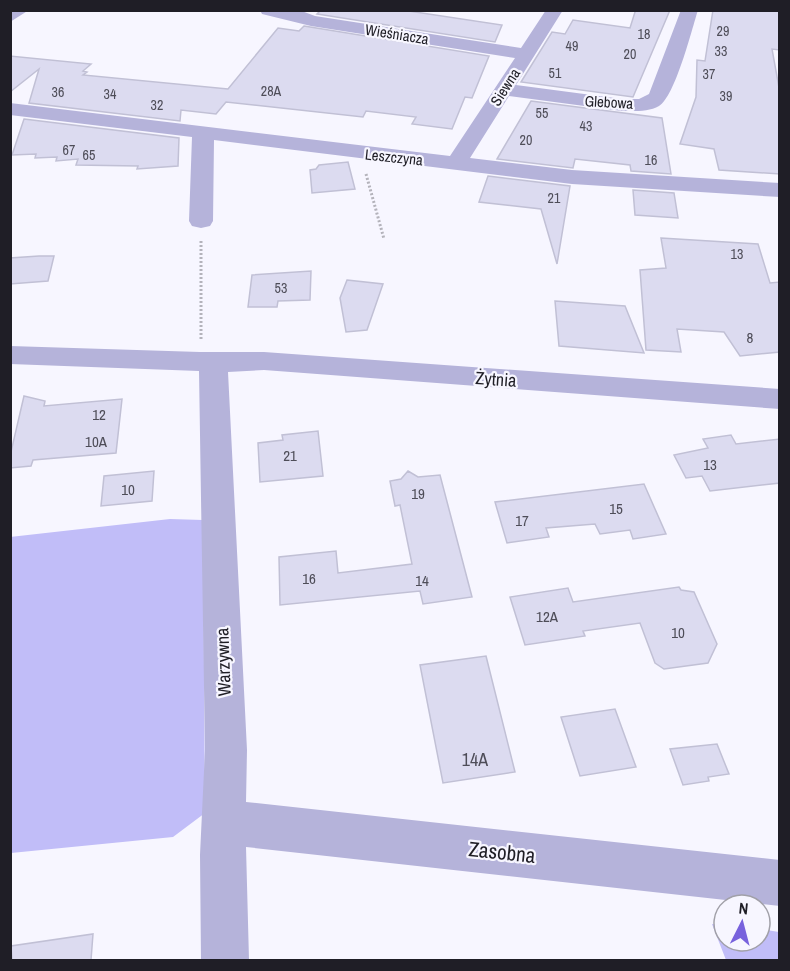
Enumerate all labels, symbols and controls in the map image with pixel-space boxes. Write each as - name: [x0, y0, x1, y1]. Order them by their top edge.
- street label: Wieśniacza: [364, 19, 431, 49]
- house number: 29: [717, 22, 729, 40]
- house number: 18: [638, 25, 650, 43]
- house number: 49: [566, 37, 578, 55]
- house number: 33: [715, 42, 727, 60]
- house number: 20: [624, 45, 636, 63]
- street label: Siewna: [485, 64, 525, 110]
- house number: 51: [549, 64, 562, 82]
- house number: 37: [703, 65, 715, 83]
- house number: 28A: [261, 82, 282, 100]
- house number: 36: [52, 83, 64, 101]
- house number: 34: [104, 85, 117, 103]
- house number: 39: [720, 87, 732, 105]
- street label: Glebowa: [584, 90, 634, 114]
- house number: 32: [151, 96, 163, 114]
- house number: 55: [536, 104, 548, 122]
- house number: 43: [580, 117, 592, 135]
- house number: 20: [520, 131, 532, 149]
- house number: 67: [63, 141, 75, 159]
- street label: Leszczyna: [364, 144, 424, 170]
- house number: 65: [83, 146, 95, 164]
- house number: 16: [645, 151, 657, 169]
- house number: 21: [548, 189, 561, 207]
- house number: 13: [731, 245, 743, 263]
- house number: 53: [275, 279, 287, 297]
- house number: 8: [747, 327, 754, 348]
- street label: Żytnia: [475, 365, 517, 393]
- house number: 12: [92, 404, 106, 425]
- house number: 10A: [85, 431, 108, 452]
- house number: 21: [283, 445, 297, 466]
- house number: 13: [703, 454, 717, 475]
- house number: 10: [121, 479, 135, 500]
- house number: 19: [411, 483, 425, 504]
- house number: 15: [609, 498, 623, 519]
- house number: 17: [515, 510, 529, 531]
- house number: 16: [302, 568, 316, 589]
- house number: 14: [415, 570, 429, 591]
- house number: 12A: [536, 606, 559, 627]
- house number: 10: [671, 622, 685, 643]
- street label: Warzywna: [209, 627, 237, 697]
- house number: 14A: [462, 747, 488, 772]
- street label: Zasobna: [467, 834, 537, 870]
- north arrow: [712, 893, 772, 953]
- text: N: [738, 897, 749, 920]

